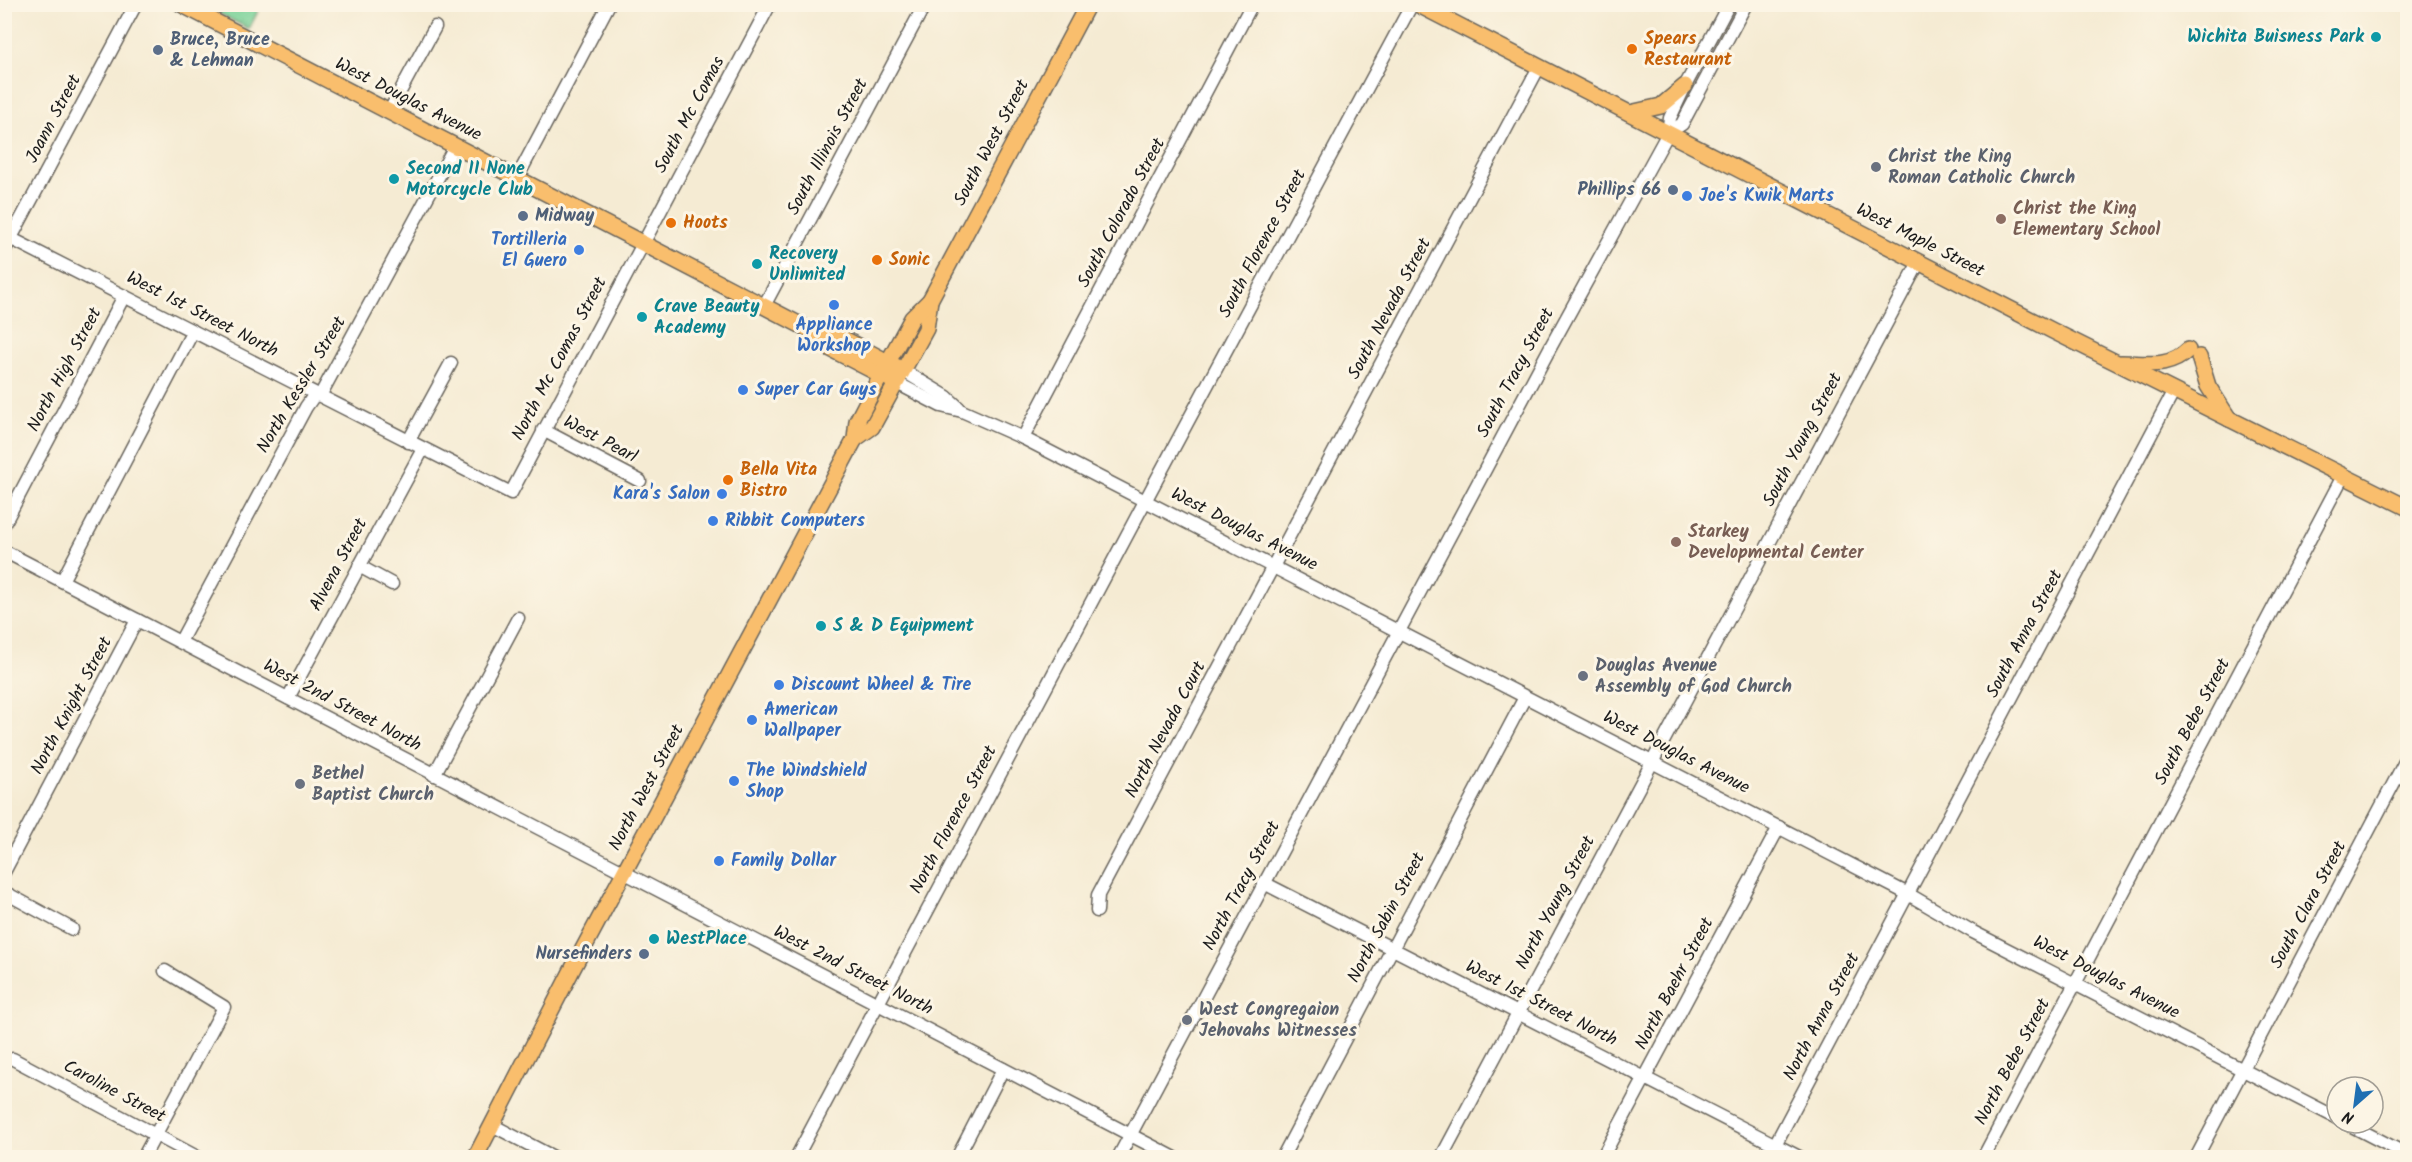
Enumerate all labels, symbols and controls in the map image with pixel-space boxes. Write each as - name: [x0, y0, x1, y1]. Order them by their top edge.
- place label: Wichita Buisness Park: [2187, 23, 2365, 52]
- place label: Spears Restaurant: [1644, 25, 1733, 75]
- place label: Bruce, Bruce & Lehman: [170, 26, 270, 76]
- marker: Wichita Buisness Park: [2369, 30, 2383, 44]
- marker: Spears Restaurant: [1625, 42, 1639, 56]
- marker: Bruce, Bruce & Lehman: [151, 43, 165, 57]
- street label: West Douglas Avenue: [329, 50, 487, 150]
- street label: South Mc Comas: [647, 51, 733, 179]
- street label: Joann Street: [18, 68, 90, 169]
- street label: South Illinois Street: [780, 72, 877, 221]
- street label: South West Street: [946, 74, 1038, 212]
- street label: South Colorado Street: [1070, 132, 1174, 293]
- place label: Christ the King Roman Catholic Church: [1888, 143, 2075, 193]
- place label: Second II None Motorcycle Club: [406, 155, 533, 205]
- marker: Christ the King Roman Catholic Church: [1869, 160, 1883, 174]
- street label: South Florence Street: [1212, 164, 1315, 324]
- marker: Second II None Motorcycle Club: [387, 172, 401, 186]
- place label: Phillips 66: [1578, 176, 1661, 205]
- place label: Joe's Kwik Marts: [1699, 182, 1835, 211]
- marker: Phillips 66: [1666, 183, 1680, 197]
- marker: Joe's Kwik Marts: [1680, 189, 1694, 203]
- place label: Christ the King Elementary School: [2013, 195, 2160, 245]
- street label: West Maple Street: [1851, 196, 1990, 286]
- place label: Midway: [535, 202, 595, 231]
- marker: Midway: [516, 209, 530, 223]
- place label: Hoots: [683, 209, 728, 238]
- marker: Christ the King Elementary School: [1994, 212, 2008, 226]
- marker: Hoots: [664, 216, 678, 230]
- place label: Tortilleria El Guero: [491, 226, 567, 276]
- street label: South Nevada Street: [1340, 232, 1440, 385]
- place label: Recovery Unlimited: [769, 240, 845, 290]
- marker: Tortilleria El Guero: [572, 243, 586, 257]
- place label: Sonic: [889, 246, 931, 275]
- marker: Sonic: [870, 253, 884, 267]
- marker: Recovery Unlimited: [750, 257, 764, 271]
- street label: West 1st Street North: [121, 264, 283, 366]
- street label: North Mc Comas Street: [505, 271, 616, 446]
- place label: Crave Beauty Academy: [654, 293, 760, 343]
- marker: Appliance Workshop: [827, 298, 841, 312]
- street label: North High Street: [20, 302, 111, 438]
- street label: South Tracy Street: [1469, 302, 1563, 443]
- street label: North Kessler Street: [250, 310, 355, 459]
- marker: Crave Beauty Academy: [635, 310, 649, 324]
- place label: Appliance Workshop: [796, 311, 873, 361]
- street label: South Young Street: [1755, 367, 1851, 512]
- place label: Super Car Guys: [755, 376, 877, 405]
- marker: Super Car Guys: [736, 383, 750, 397]
- street label: West Pearl: [558, 408, 643, 472]
- place label: Bella Vita Bistro: [740, 456, 817, 506]
- marker: Bella Vita Bistro: [721, 473, 735, 487]
- place label: Kara's Salon: [613, 480, 710, 509]
- street label: West Douglas Avenue: [1165, 480, 1323, 580]
- marker: Kara's Salon: [715, 487, 729, 501]
- place label: Ribbit Computers: [725, 507, 866, 536]
- street label: Alvena Street: [302, 512, 376, 617]
- marker: Ribbit Computers: [706, 514, 720, 528]
- place label: Starkey Developmental Center: [1688, 518, 1865, 568]
- marker: Starkey Developmental Center: [1669, 535, 1683, 549]
- street label: South Anna Street: [1979, 564, 2072, 703]
- place label: S & D Equipment: [833, 612, 975, 641]
- marker: S & D Equipment: [814, 619, 828, 633]
- street label: North Knight Street: [23, 631, 121, 780]
- street label: West 2nd Street North: [257, 652, 427, 760]
- place label: Douglas Avenue Assembly of God Church: [1595, 652, 1792, 702]
- street label: South Bebe Street: [2147, 652, 2239, 791]
- street label: North Nevada Court: [1118, 655, 1215, 804]
- marker: Douglas Avenue Assembly of God Church: [1576, 669, 1590, 683]
- place label: Discount Wheel & Tire: [791, 671, 971, 700]
- marker: Discount Wheel & Tire: [772, 678, 786, 692]
- place label: American Wallpaper: [764, 696, 842, 746]
- street label: West Douglas Avenue: [1597, 703, 1755, 803]
- marker: American Wallpaper: [745, 713, 759, 727]
- street label: North West Street: [601, 719, 693, 857]
- street label: North Florence Street: [903, 740, 1006, 900]
- place label: The Windshield Shop: [746, 757, 867, 807]
- place label: Bethel Baptist Church: [312, 760, 434, 810]
- marker: The Windshield Shop: [727, 774, 741, 788]
- marker: Bethel Baptist Church: [293, 777, 307, 791]
- street label: North Tracy Street: [1196, 815, 1289, 956]
- street label: North Young Street: [1508, 830, 1604, 975]
- street label: South Clara Street: [2263, 835, 2355, 974]
- place label: Family Dollar: [731, 847, 837, 876]
- street label: North Sabin Street: [1340, 847, 1434, 989]
- marker: Family Dollar: [712, 854, 726, 868]
- street label: North Baehr Street: [1628, 912, 1723, 1056]
- street label: West 2nd Street North: [768, 918, 938, 1024]
- place label: WestPlace: [666, 925, 747, 954]
- street label: West Douglas Avenue: [2027, 928, 2185, 1028]
- marker: WestPlace: [647, 932, 661, 946]
- place label: Nursefinders: [535, 940, 633, 969]
- marker: Nursefinders: [637, 947, 651, 961]
- street label: North Anna Street: [1776, 947, 1869, 1086]
- street label: West 1st Street North: [1460, 953, 1622, 1055]
- street label: North Bebe Street: [1967, 992, 2059, 1131]
- place label: West Congregaion Jehovahs Witnesses: [1199, 996, 1357, 1046]
- marker: West Congregaion Jehovahs Witnesses: [1180, 1013, 1194, 1027]
- street label: Caroline Street: [57, 1053, 171, 1132]
- north arrow: [2325, 1075, 2385, 1135]
- text: N: [2338, 1104, 2359, 1130]

